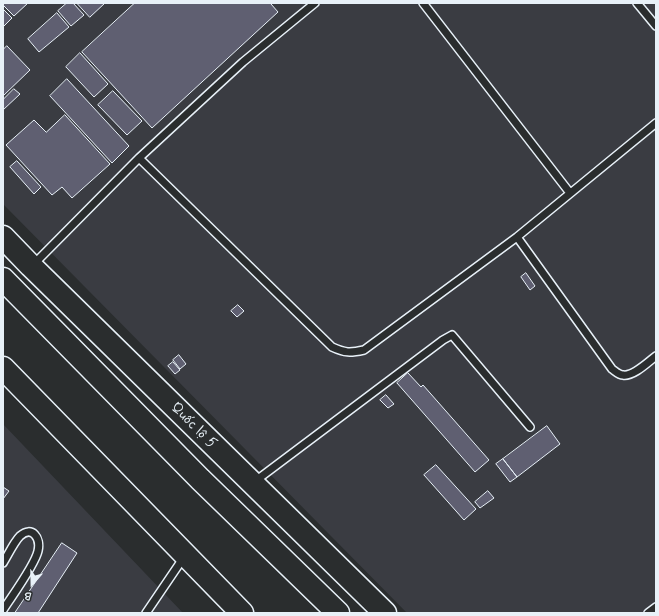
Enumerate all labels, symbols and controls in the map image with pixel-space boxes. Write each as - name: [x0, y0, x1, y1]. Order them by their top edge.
- street label: Quốc lộ 5: [166, 399, 220, 453]
- north arrow: [12, 564, 52, 604]
- text: B: [22, 588, 34, 603]

